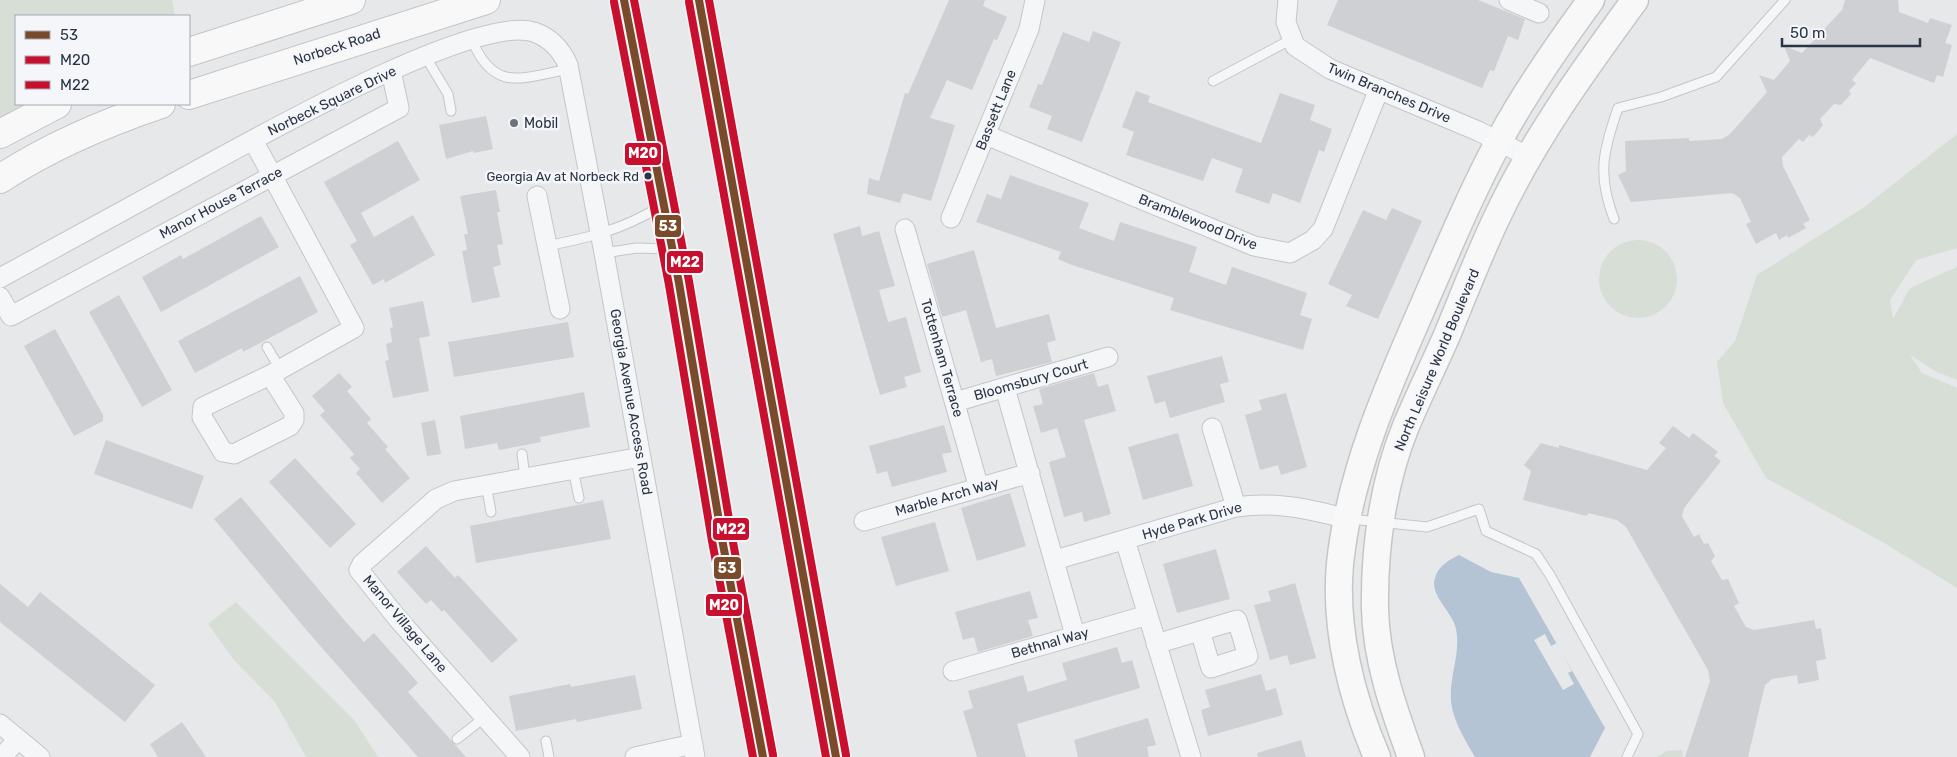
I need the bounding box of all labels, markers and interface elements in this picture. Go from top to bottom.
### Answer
legend [15,15,190,105]
scale bar [1782,15,1920,47]
text: 50 m [1790,24,1825,42]
street label: Norbeck Road [291,25,383,69]
text: 53 [60,26,78,44]
text: M20 [60,51,90,69]
street label: Twin Branches Drive [1325,59,1454,127]
street label: Norbeck Square Drive [265,62,399,140]
street label: Bassett Lane [972,67,1020,153]
text: M22 [60,76,90,94]
place label: Mobil [524,115,558,132]
marker: Mobil [508,117,520,129]
line badge: M20 [624,142,662,166]
text: M20 [628,145,658,162]
street label: Manor House Terrace [157,163,285,243]
place label: Georgia Av at Norbeck Rd [486,169,639,185]
marker: Georgia Av at Norbeck Rd [643,171,653,181]
street label: Bramblewood Drive [1136,190,1260,254]
line badge: 53 [654,214,682,238]
text: 53 [659,218,677,235]
line badge: M22 [666,250,704,274]
text: M22 [670,254,700,271]
street label: North Leisure World Boulevard [1391,266,1483,454]
street label: Tottenham Terrace [917,297,967,419]
street label: Georgia Avenue Access Road [606,308,656,496]
street label: Bloomsbury Court [972,355,1090,404]
street label: Marble Arch Way [893,474,1001,520]
street label: Hyde Park Drive [1140,499,1244,543]
line badge: M22 [712,517,750,541]
text: M22 [716,521,746,538]
line badge: 53 [713,556,742,580]
text: 53 [718,560,736,577]
street label: Manor Village Lane [359,572,451,676]
line badge: M20 [705,593,743,617]
text: M20 [709,597,739,614]
street label: Bethnal Way [1009,624,1091,662]

